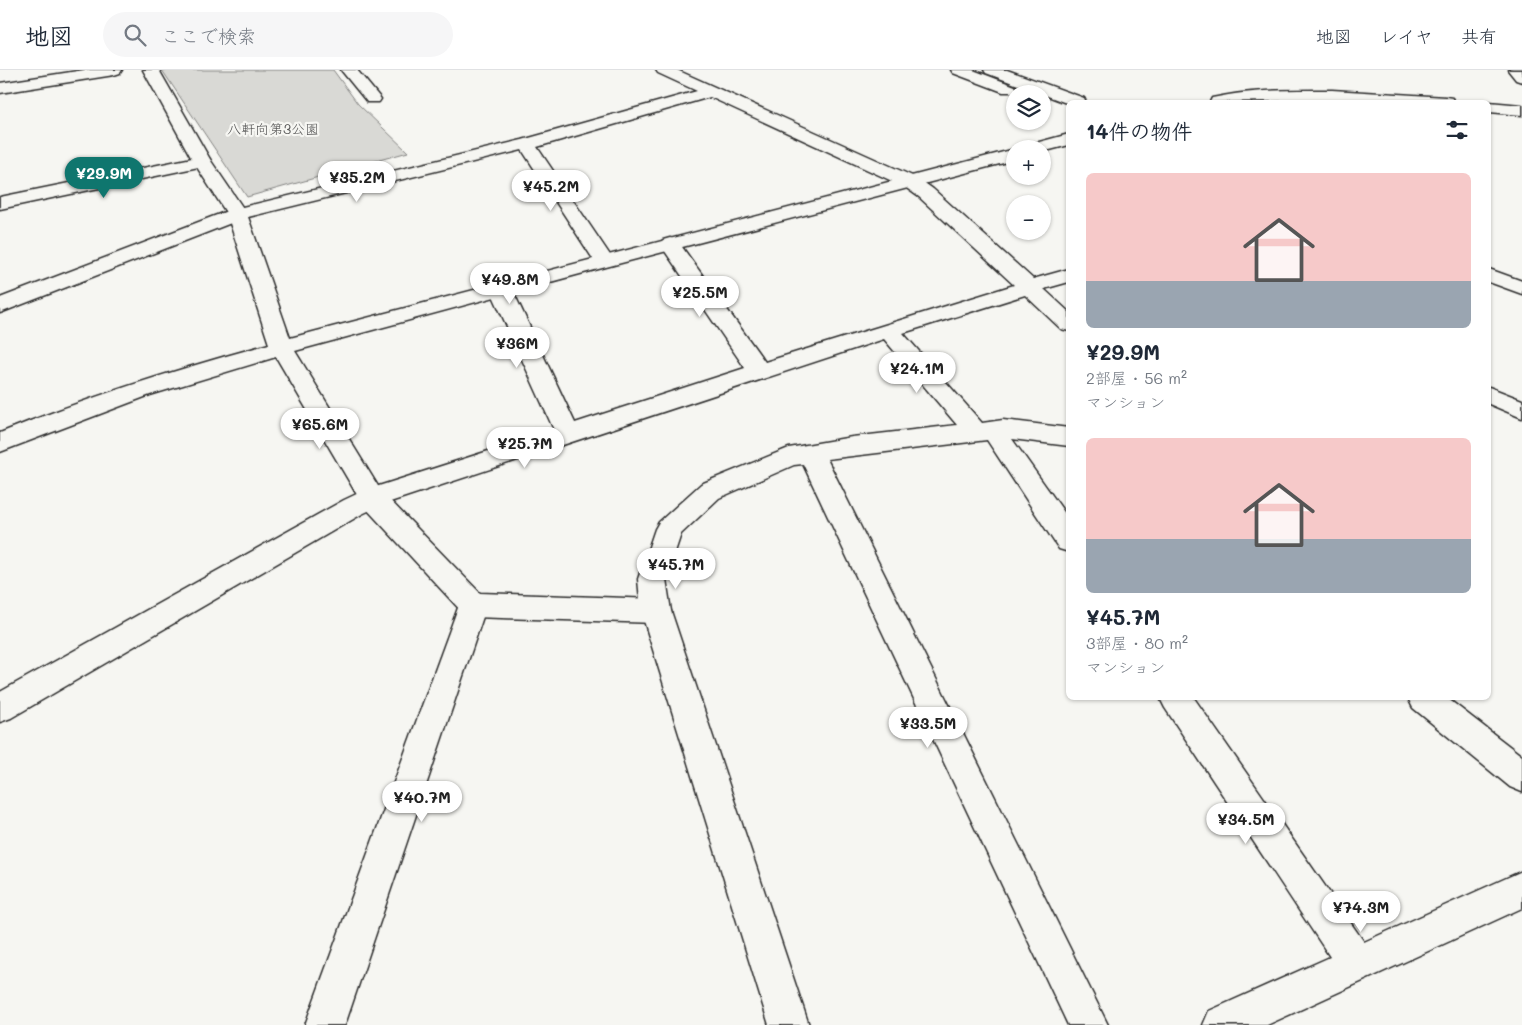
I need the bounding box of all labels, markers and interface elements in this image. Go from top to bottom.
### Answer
search box [103,12,453,57]
text: 地図 [25,20,73,51]
icon: search [121,21,149,49]
text: ここで検索 [161,23,256,48]
text: 地図 [1316,24,1352,48]
text: レイヤ [1380,24,1433,48]
text: 共有 [1461,24,1497,48]
map controls [1006,85,1051,240]
button: layers [1006,85,1051,130]
icon: filters [1443,116,1471,144]
text: 14件の物件 [1086,117,1193,144]
park label: 八軒向第3公園 [227,119,319,138]
button: + [1006,140,1051,185]
pin: ¥29.9M [63,156,145,199]
pin: ¥35.2M [316,160,398,203]
text: ¥29.9M [76,162,132,183]
text: ¥35.2M [329,166,385,187]
pin: ¥45.2M [510,170,592,212]
text: ¥45.2M [523,175,579,196]
button: − [1006,195,1051,240]
icon: home [1234,205,1324,295]
pin: ¥49.8M [469,262,551,305]
text: ¥49.8M [481,268,539,289]
pin: ¥25.5M [659,276,741,318]
text: ¥25.5M [672,281,728,302]
pin: ¥36M [487,326,547,369]
text: ¥36M [496,332,538,353]
text: ¥29.9M [1086,338,1160,365]
pin: ¥24.1M [876,352,958,394]
text: ¥24.1M [890,357,944,378]
text: 2部屋 · 56 m² [1086,367,1187,388]
text: マンション [1086,391,1165,412]
pin: ¥65.6M [279,408,361,450]
text: ¥65.6M [291,413,349,434]
pin: ¥25.7M [484,426,566,469]
text: ¥25.7M [497,432,553,453]
icon: home [1234,470,1324,560]
pin: ¥45.7M [635,548,717,590]
text: ¥45.7M [648,553,704,574]
text: ¥45.7M [1086,603,1161,630]
text: 3部屋 · 80 m² [1086,632,1188,653]
text: マンション [1086,656,1165,677]
pin: ¥33.5M [887,706,969,749]
text: ¥33.5M [900,712,956,733]
pin: ¥40.7M [381,780,463,823]
text: ¥40.7M [393,786,451,807]
pin: ¥34.5M [1205,802,1287,845]
text: ¥34.5M [1217,808,1275,829]
pin: ¥74.3M [1320,890,1402,933]
text: ¥74.3M [1332,896,1390,917]

